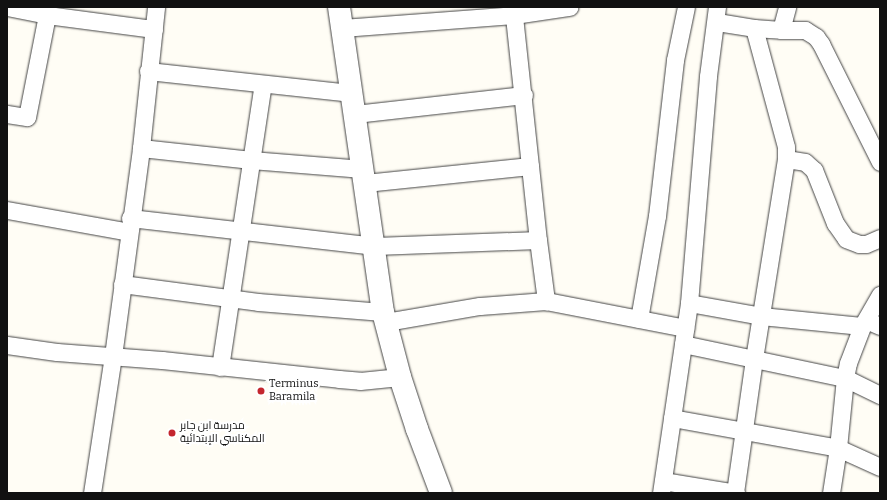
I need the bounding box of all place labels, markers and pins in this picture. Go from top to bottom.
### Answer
place label: Terminus Baramila [269,378,318,404]
marker: Terminus Baramila [256,386,266,396]
place label: مدرسة ابن جابر المكناسي الإبتدائية [180,420,265,446]
marker: مدرسة ابن جابر المكناسي الإبتدائية [167,428,177,438]

